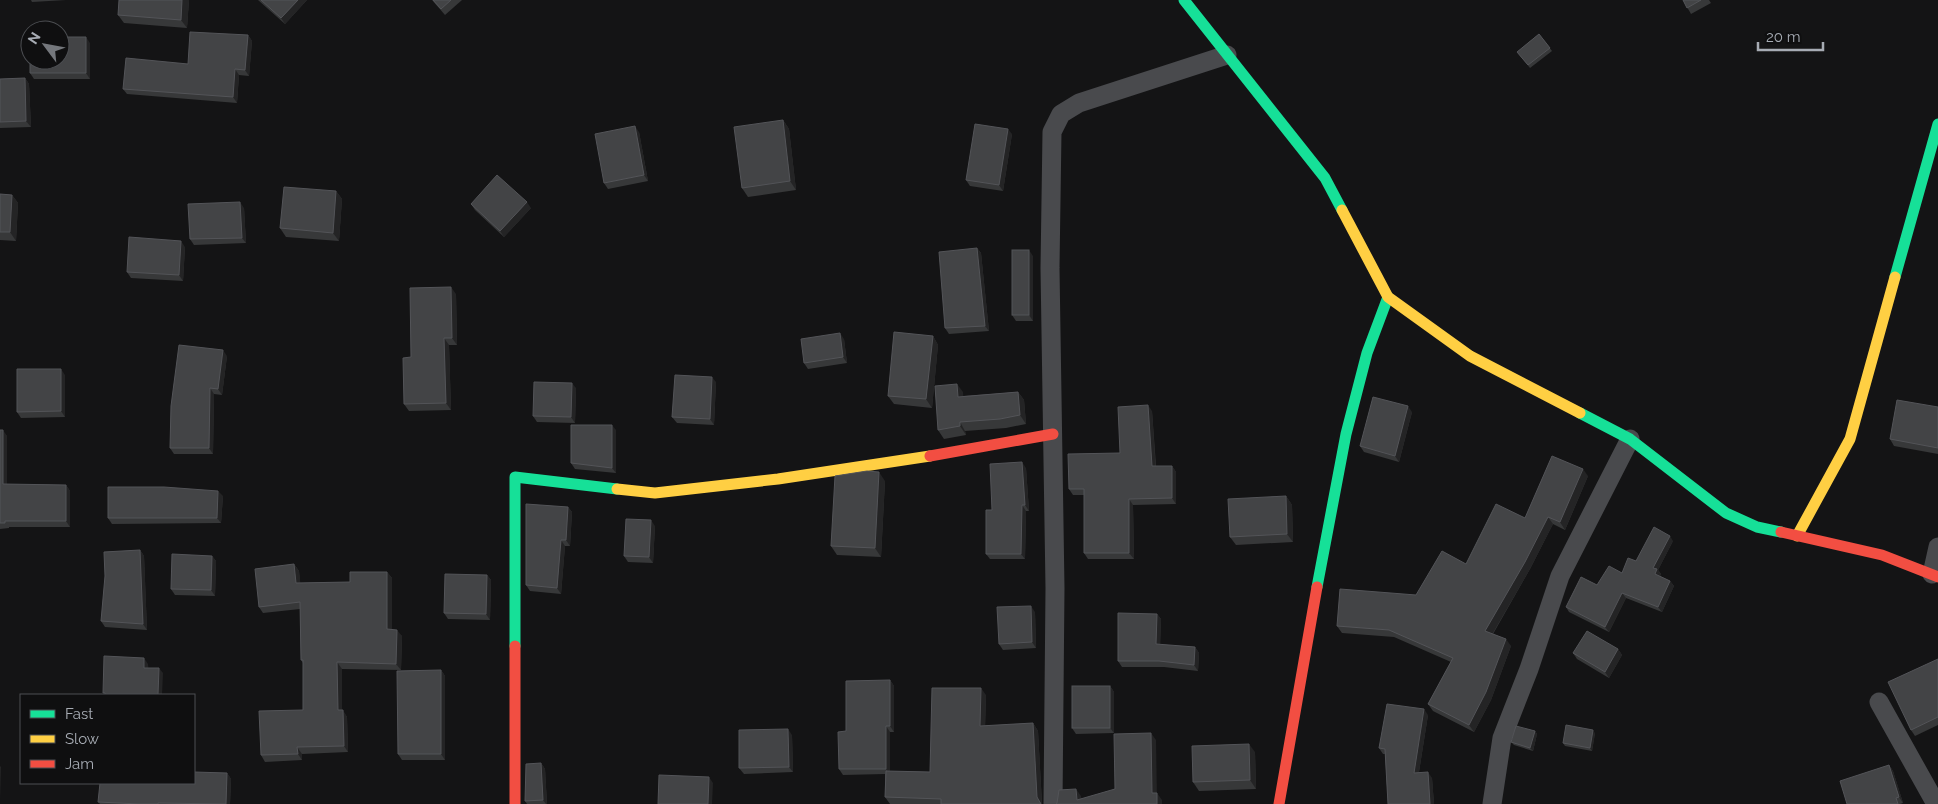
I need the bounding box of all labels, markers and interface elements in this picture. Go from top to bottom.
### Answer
north arrow [20,20,70,70]
scale bar [1758,20,1823,52]
text: 20 m [1766,28,1801,46]
text: N [24,29,44,47]
legend [20,694,195,784]
text: Fast [65,705,93,723]
text: Slow [65,730,99,748]
text: Jam [65,755,94,773]

